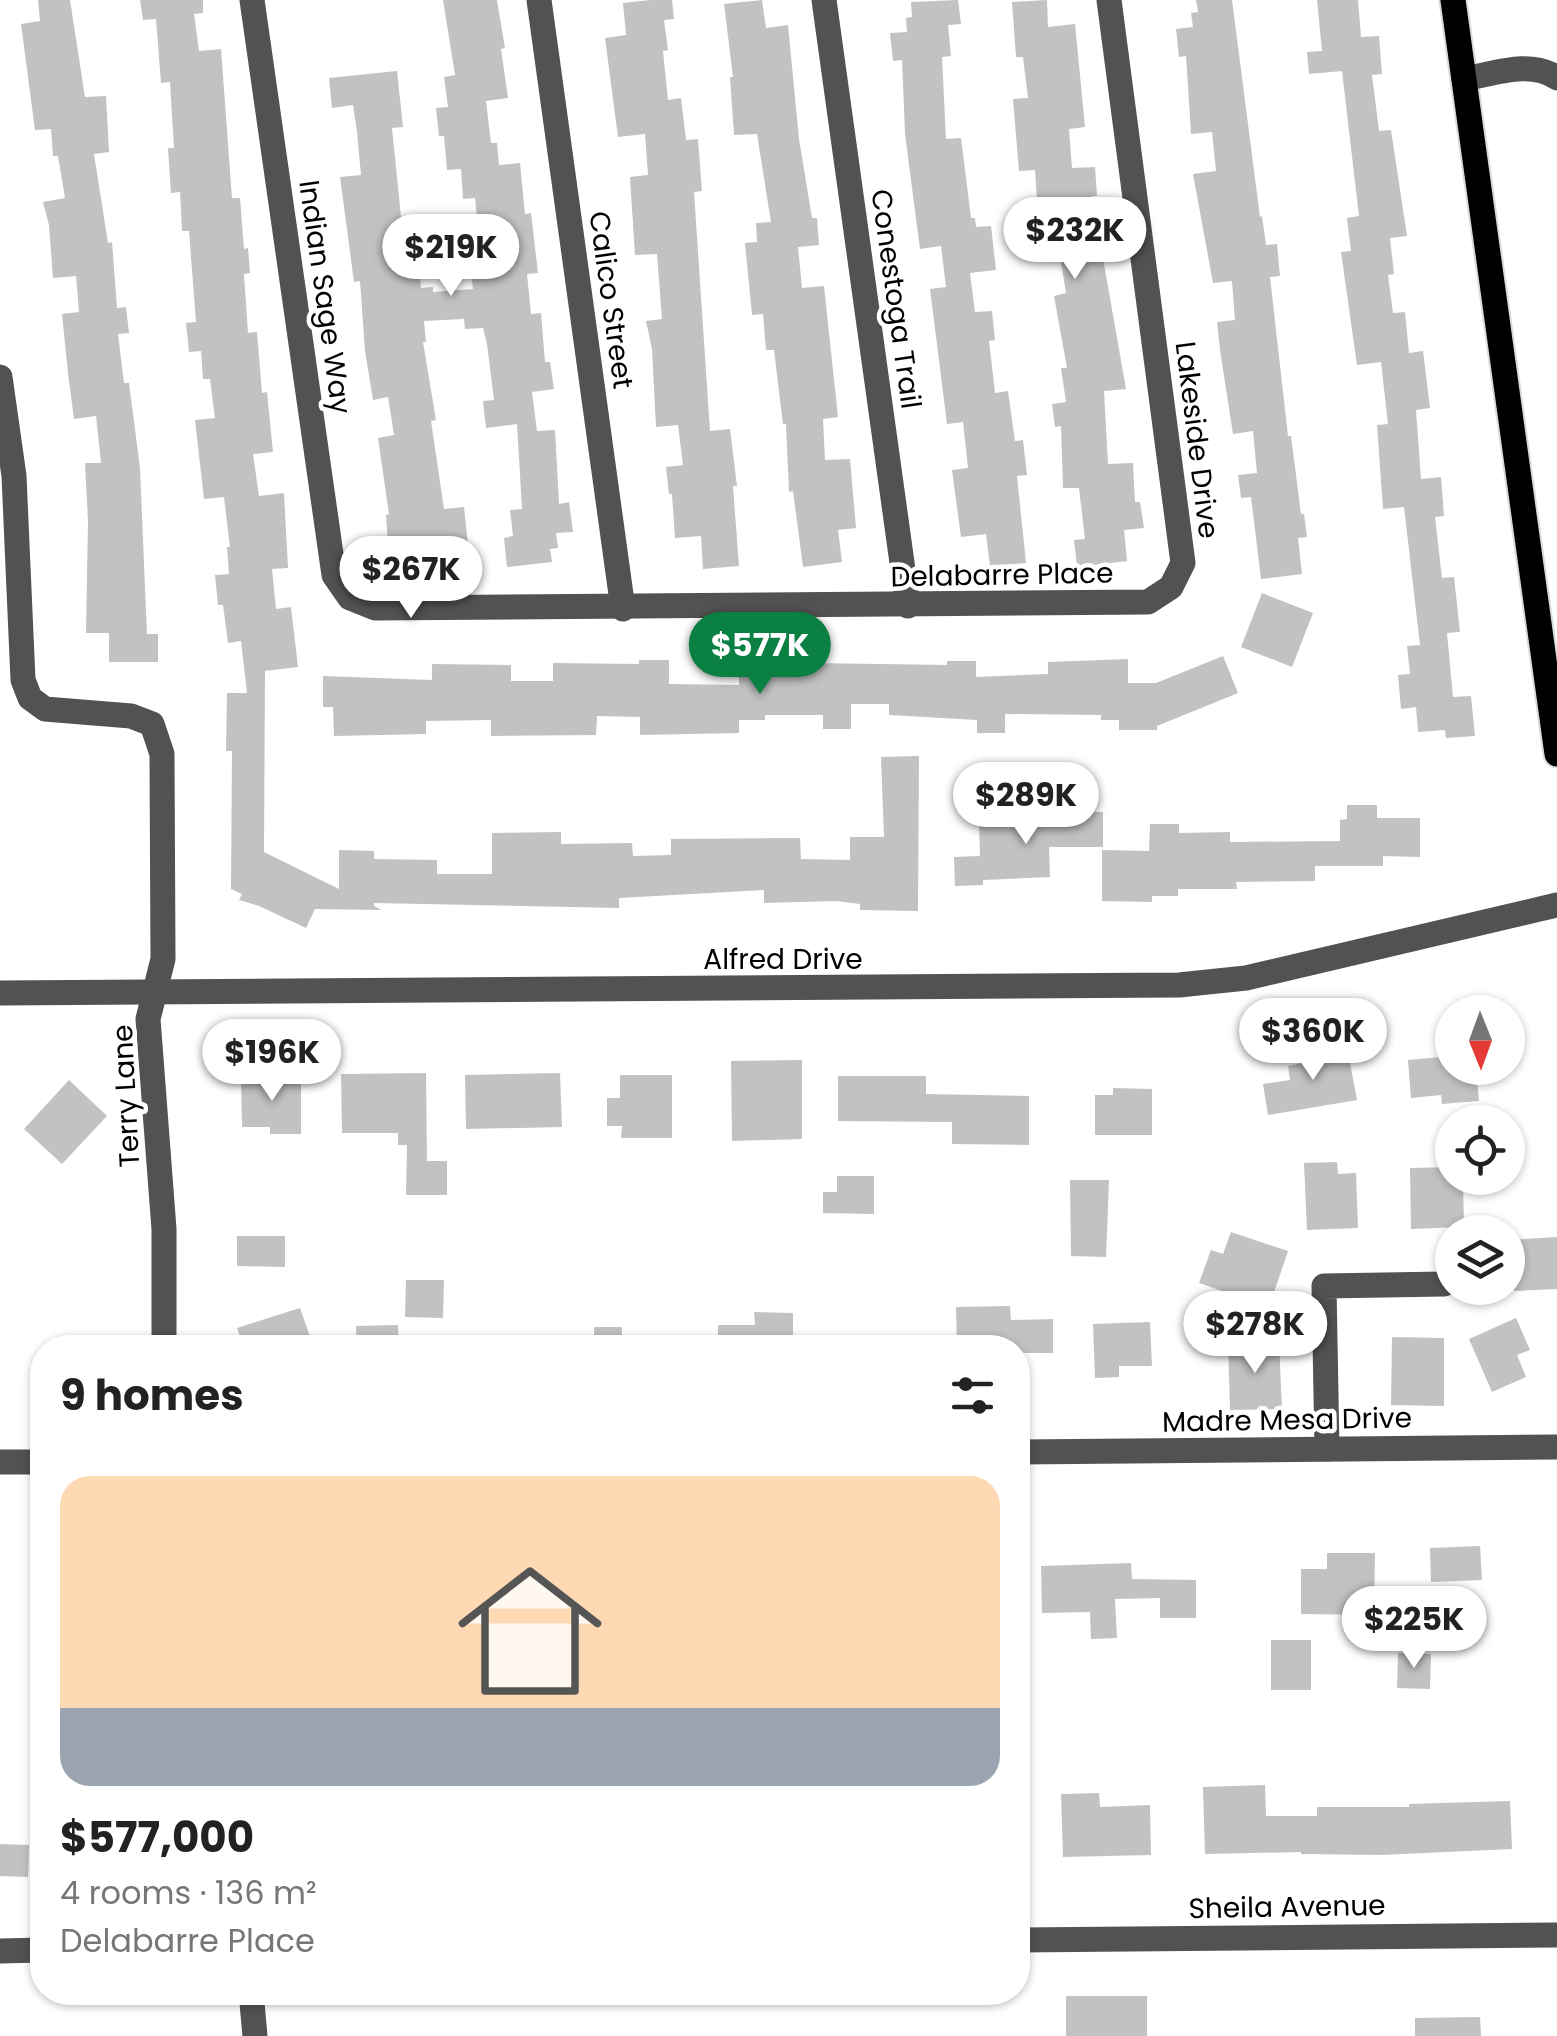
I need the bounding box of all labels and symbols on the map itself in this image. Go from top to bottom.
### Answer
street label: Indian Sage Way [289,177,361,417]
street label: Conestoga Trail [861,187,931,411]
pin: $232K [1005,197,1145,282]
street label: Calico Street [579,209,643,391]
pin: $219K [381,214,521,299]
street label: Lakeside Drive [1166,339,1228,541]
pin: $267K [341,536,481,621]
street label: Delabarre Place [890,554,1114,596]
pin: $577K [690,612,830,697]
pin: $289K [956,762,1096,847]
street label: Alfred Drive [703,940,863,979]
north arrow [1435,995,1525,1085]
pin: $360K [1243,998,1383,1083]
pin: $196K [202,1019,342,1104]
street label: Terry Lane [103,1024,149,1168]
pin: $278K [1185,1291,1325,1376]
street label: Madre Mesa Drive [1162,1398,1412,1442]
pin: $225K [1344,1586,1484,1671]
street label: Sheila Avenue [1188,1886,1386,1928]

